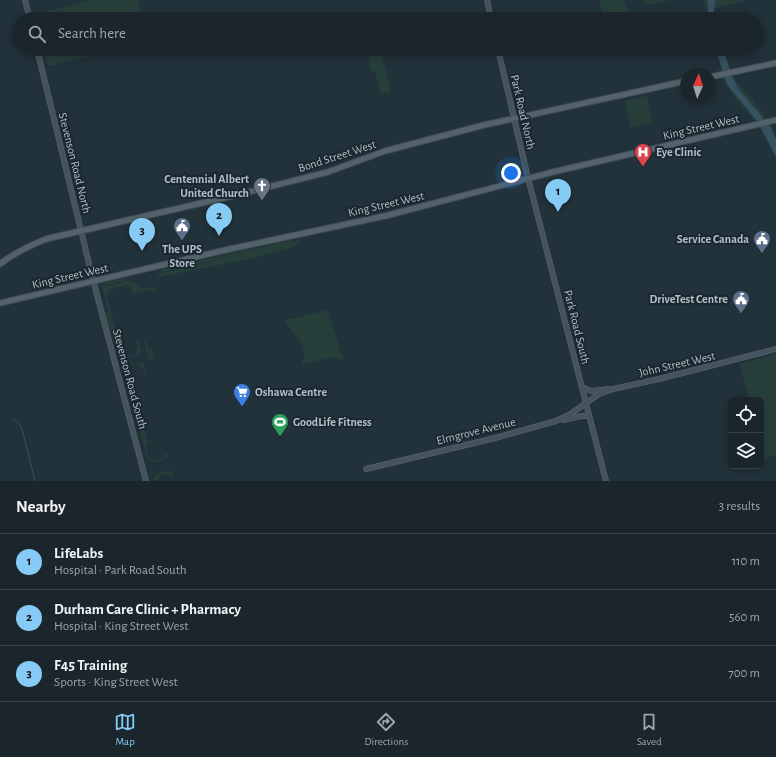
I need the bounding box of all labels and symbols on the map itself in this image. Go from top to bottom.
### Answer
north arrow [680,68,716,104]
street label: Park Road North [509,74,537,150]
street label: Stevenson Road North [57,111,93,215]
street label: King Street West [662,112,740,142]
street label: Bond Street West [297,138,377,174]
hospital icon: Eye Clinic [633,142,653,167]
place label: Eye Clinic [656,146,702,159]
your location [501,163,521,183]
place label: Centennial Albert United Church [164,173,249,199]
church icon: Centennial Albert United Church [252,176,272,201]
pin: 1 [545,179,571,212]
street label: King Street West [347,189,425,219]
pin: 2 [206,203,232,236]
public building icon: The UPS Store [172,216,192,241]
pin: 3 [129,218,155,251]
public building icon: Service Canada [752,229,772,254]
place label: Service Canada [677,233,749,245]
place label: The UPS Store [162,243,202,269]
street label: King Street West [31,261,109,291]
street label: Park Road South [562,289,592,365]
public building icon: DriveTest Centre [731,289,751,314]
place label: DriveTest Centre [649,293,728,305]
street label: Stevenson Road South [111,328,149,430]
street label: John Street West [638,349,716,379]
supermarket icon: Oshawa Centre [232,382,252,407]
place label: Oshawa Centre [255,386,327,398]
sports icon: GoodLife Fitness [270,412,290,437]
street label: Elmgrove Avenue [435,415,517,447]
place label: GoodLife Fitness [293,416,372,428]

